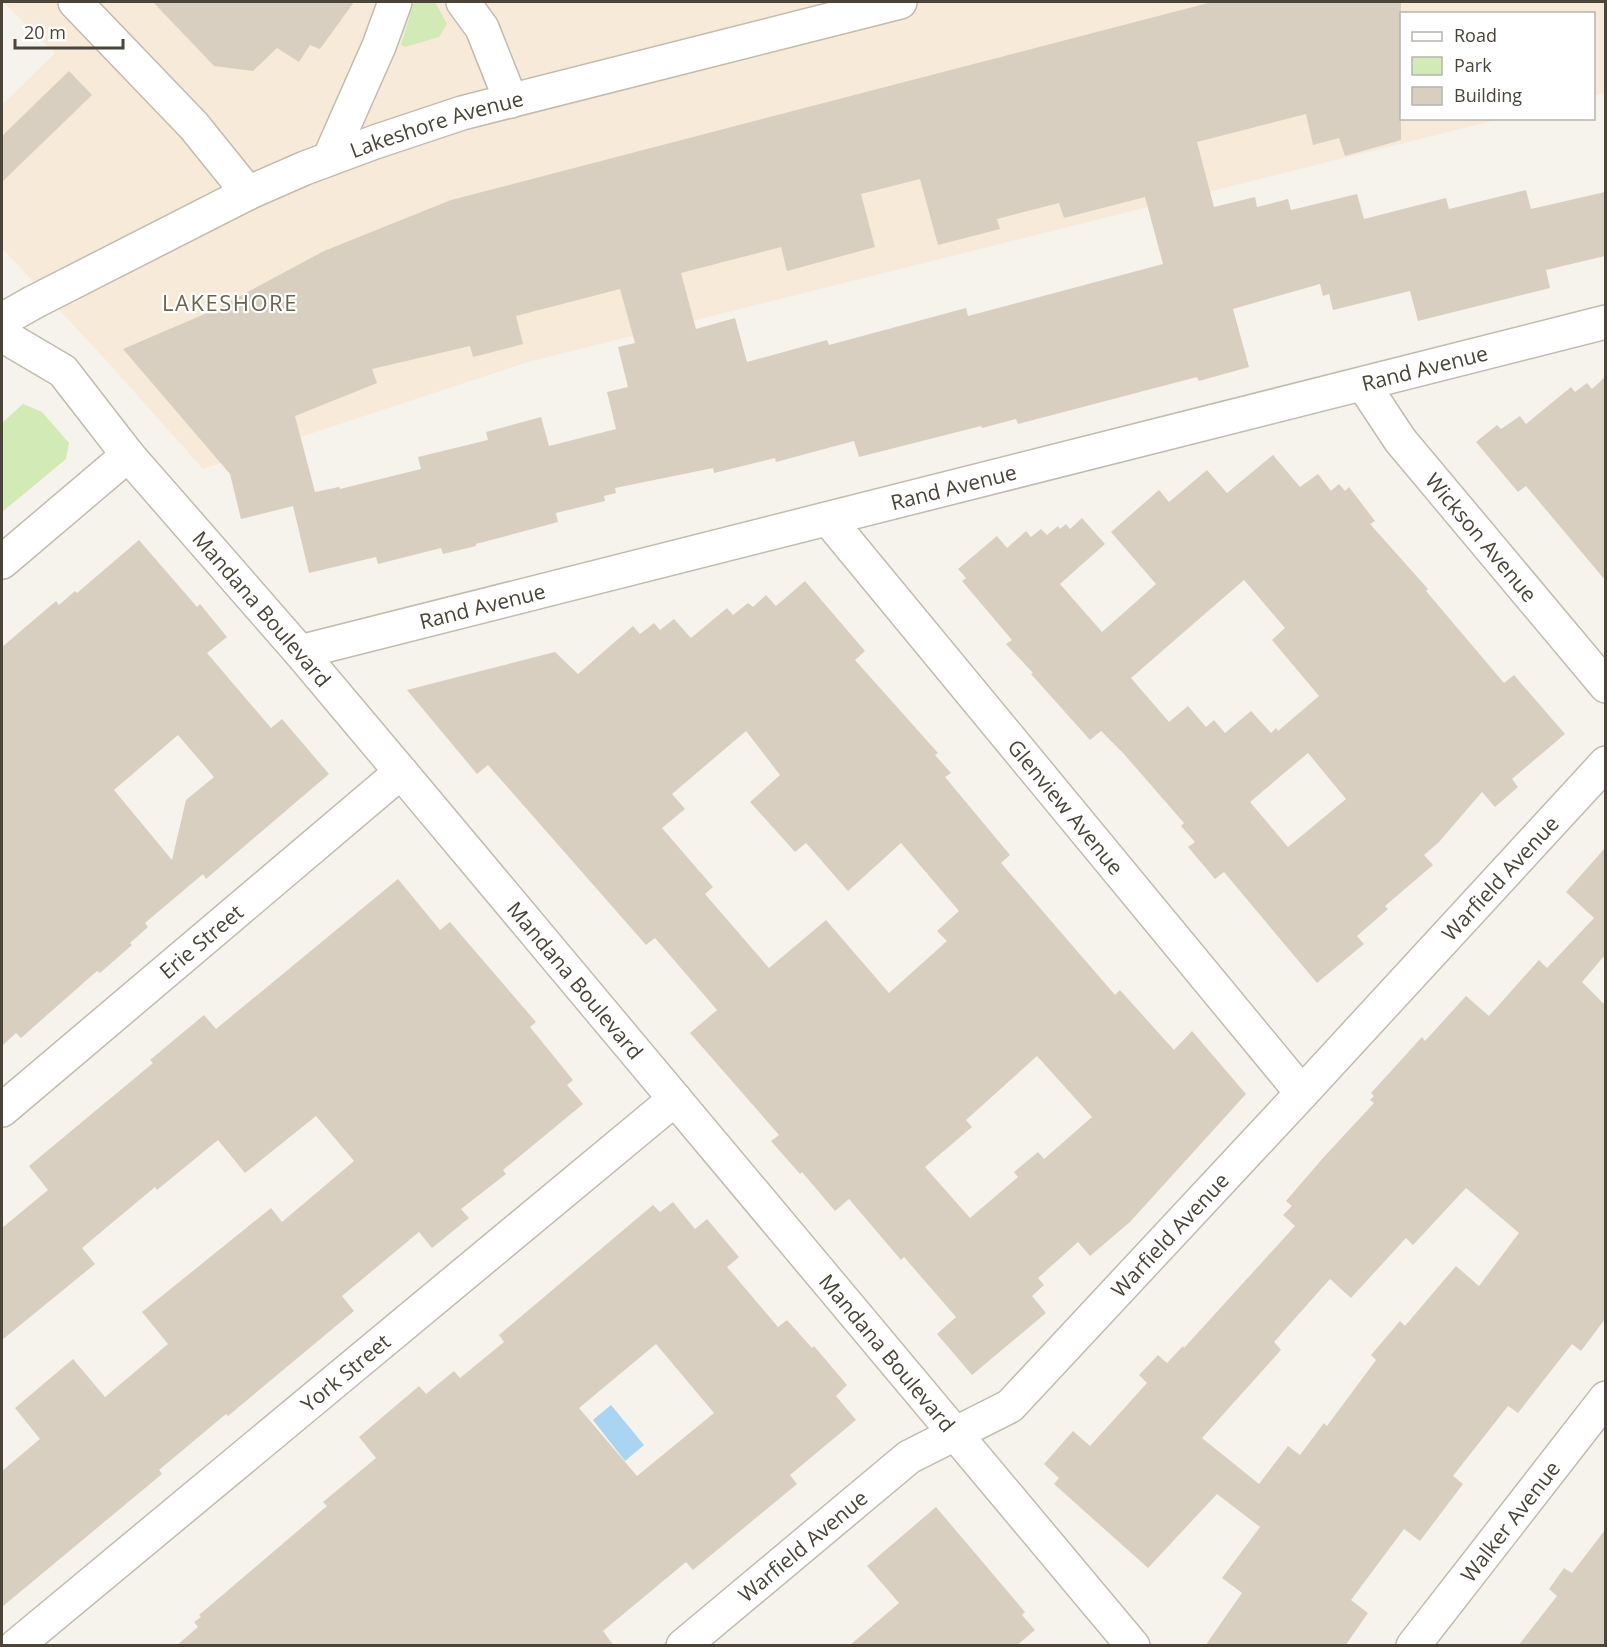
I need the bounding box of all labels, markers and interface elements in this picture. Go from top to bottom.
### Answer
scale bar [15,12,123,50]
legend [1400,12,1595,120]
text: 20 m [24,20,66,44]
text: Road [1454,23,1497,47]
text: Park [1454,53,1492,77]
text: Building [1454,83,1522,107]
street label: Lakeshore Avenue [346,84,526,164]
district label: LAKESHORE [162,287,298,317]
street label: Rand Avenue [1359,338,1491,397]
street label: Rand Avenue [887,458,1019,516]
street label: Wickson Avenue [1419,467,1544,608]
street label: Mandana Boulevard [187,525,337,693]
street label: Rand Avenue [416,577,548,635]
street label: Glenview Avenue [1002,733,1130,880]
street label: Warfield Avenue [1435,810,1565,947]
street label: Mandana Boulevard [501,895,650,1065]
street label: Erie Street [153,898,249,985]
street label: Warfield Avenue [1105,1166,1235,1303]
street label: Mandana Boulevard [813,1268,962,1438]
street label: York Street [295,1327,396,1418]
street label: Walker Avenue [1454,1455,1566,1588]
street label: Warfield Avenue [732,1484,873,1608]

